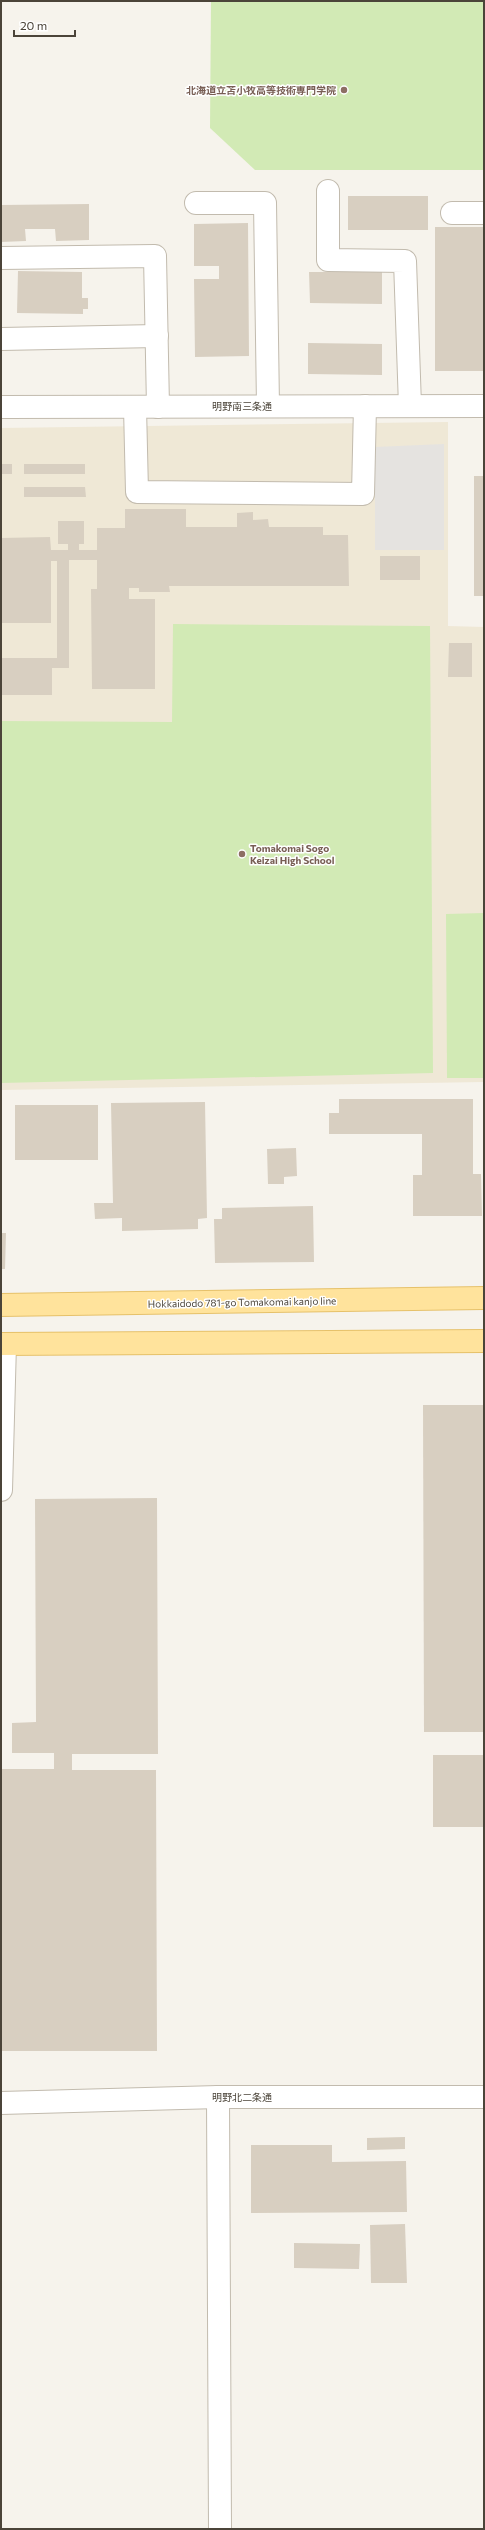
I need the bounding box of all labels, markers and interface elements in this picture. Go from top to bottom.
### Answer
scale bar [14,12,75,38]
text: 20 m [20,18,47,32]
place label: 北海道立苫小牧高等技術専門学院 [186,84,336,96]
marker: 北海道立苫小牧高等技術専門学院 [339,85,349,95]
street label: 明野南三条通 [212,400,272,412]
place label: Tomakomai Sogo Keizai High School [250,842,335,866]
marker: Tomakomai Sogo Keizai High School [237,849,247,859]
street label: Hokkaidodo 781-go Tomakomai kanjo line [148,1294,336,1310]
street label: 明野北二条通 [212,2091,272,2103]

